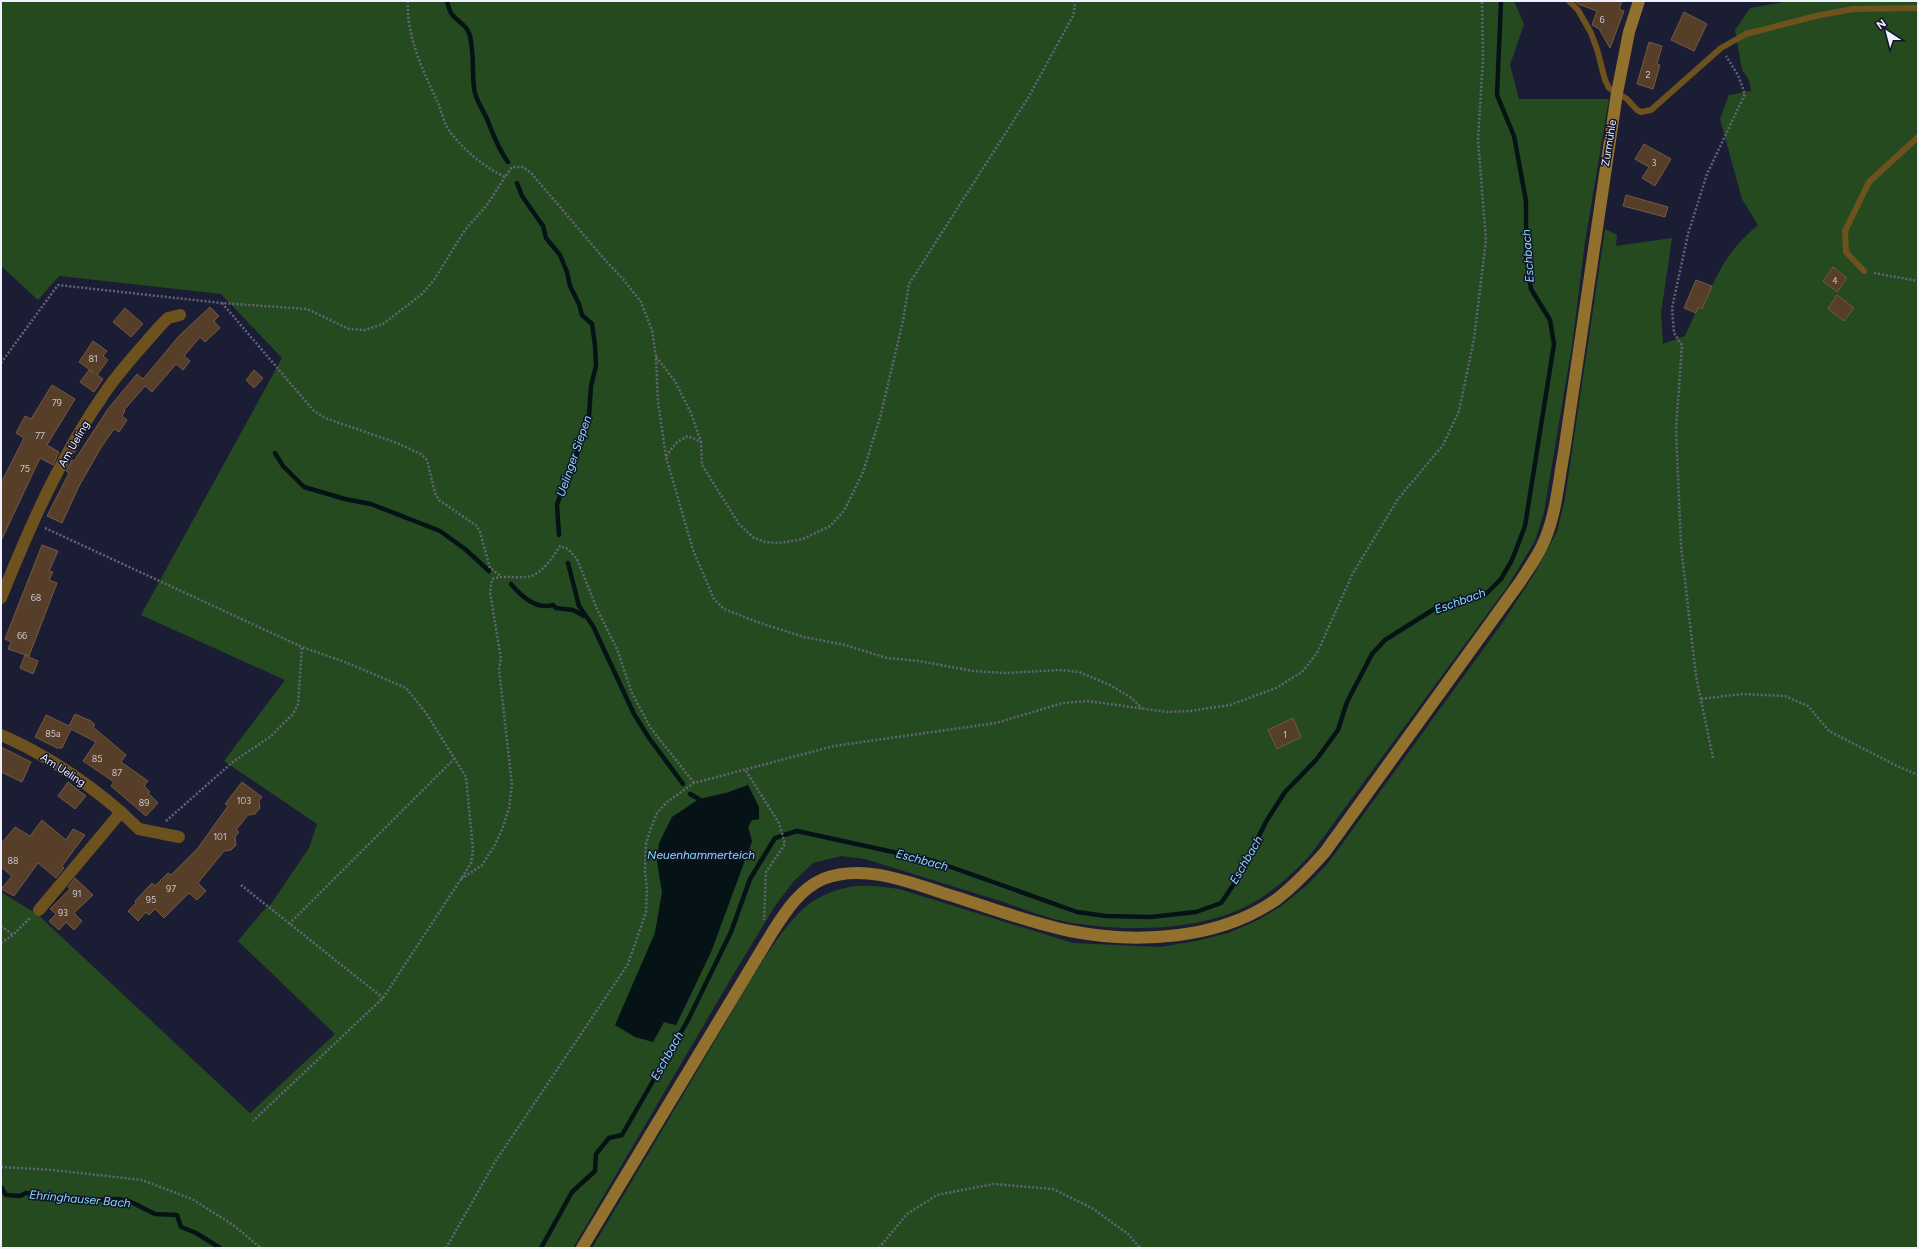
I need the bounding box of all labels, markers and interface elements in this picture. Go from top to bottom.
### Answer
north arrow [1867,12,1907,52]
house number: 6 [1599,14,1605,25]
text: N [1874,17,1889,32]
house number: 2 [1645,69,1651,80]
street label: Zurmühle [1599,119,1619,167]
house number: 3 [1652,157,1657,168]
water label: Eschbach [1519,229,1537,283]
house number: 4 [1832,275,1838,286]
house number: 81 [88,353,98,364]
house number: 79 [52,397,62,408]
water label: Uelinger Siepen [554,413,595,498]
street label: Am Ueling [56,419,92,469]
house number: 77 [35,430,45,441]
house number: 75 [20,463,30,474]
water label: Eschbach [1433,585,1488,617]
house number: 68 [31,592,42,603]
house number: 66 [17,630,27,641]
house number: 85a [45,728,61,739]
house number: 1 [1283,729,1287,740]
street label: Am Ueling [38,751,88,789]
house number: 85 [92,753,102,764]
house number: 87 [112,767,122,778]
house number: 103 [237,795,251,806]
house number: 89 [139,797,149,808]
house number: 101 [213,831,227,842]
water label: Eschbach [1227,833,1266,887]
water label: Eschbach [894,846,950,874]
water label: Neuenhammerteich [647,848,755,862]
house number: 88 [7,855,19,866]
house number: 97 [166,883,176,894]
house number: 91 [73,888,81,899]
house number: 95 [146,894,156,905]
house number: 93 [58,907,68,918]
water label: Eschbach [648,1029,686,1083]
water label: Ehringhauser Bach [29,1188,132,1210]

